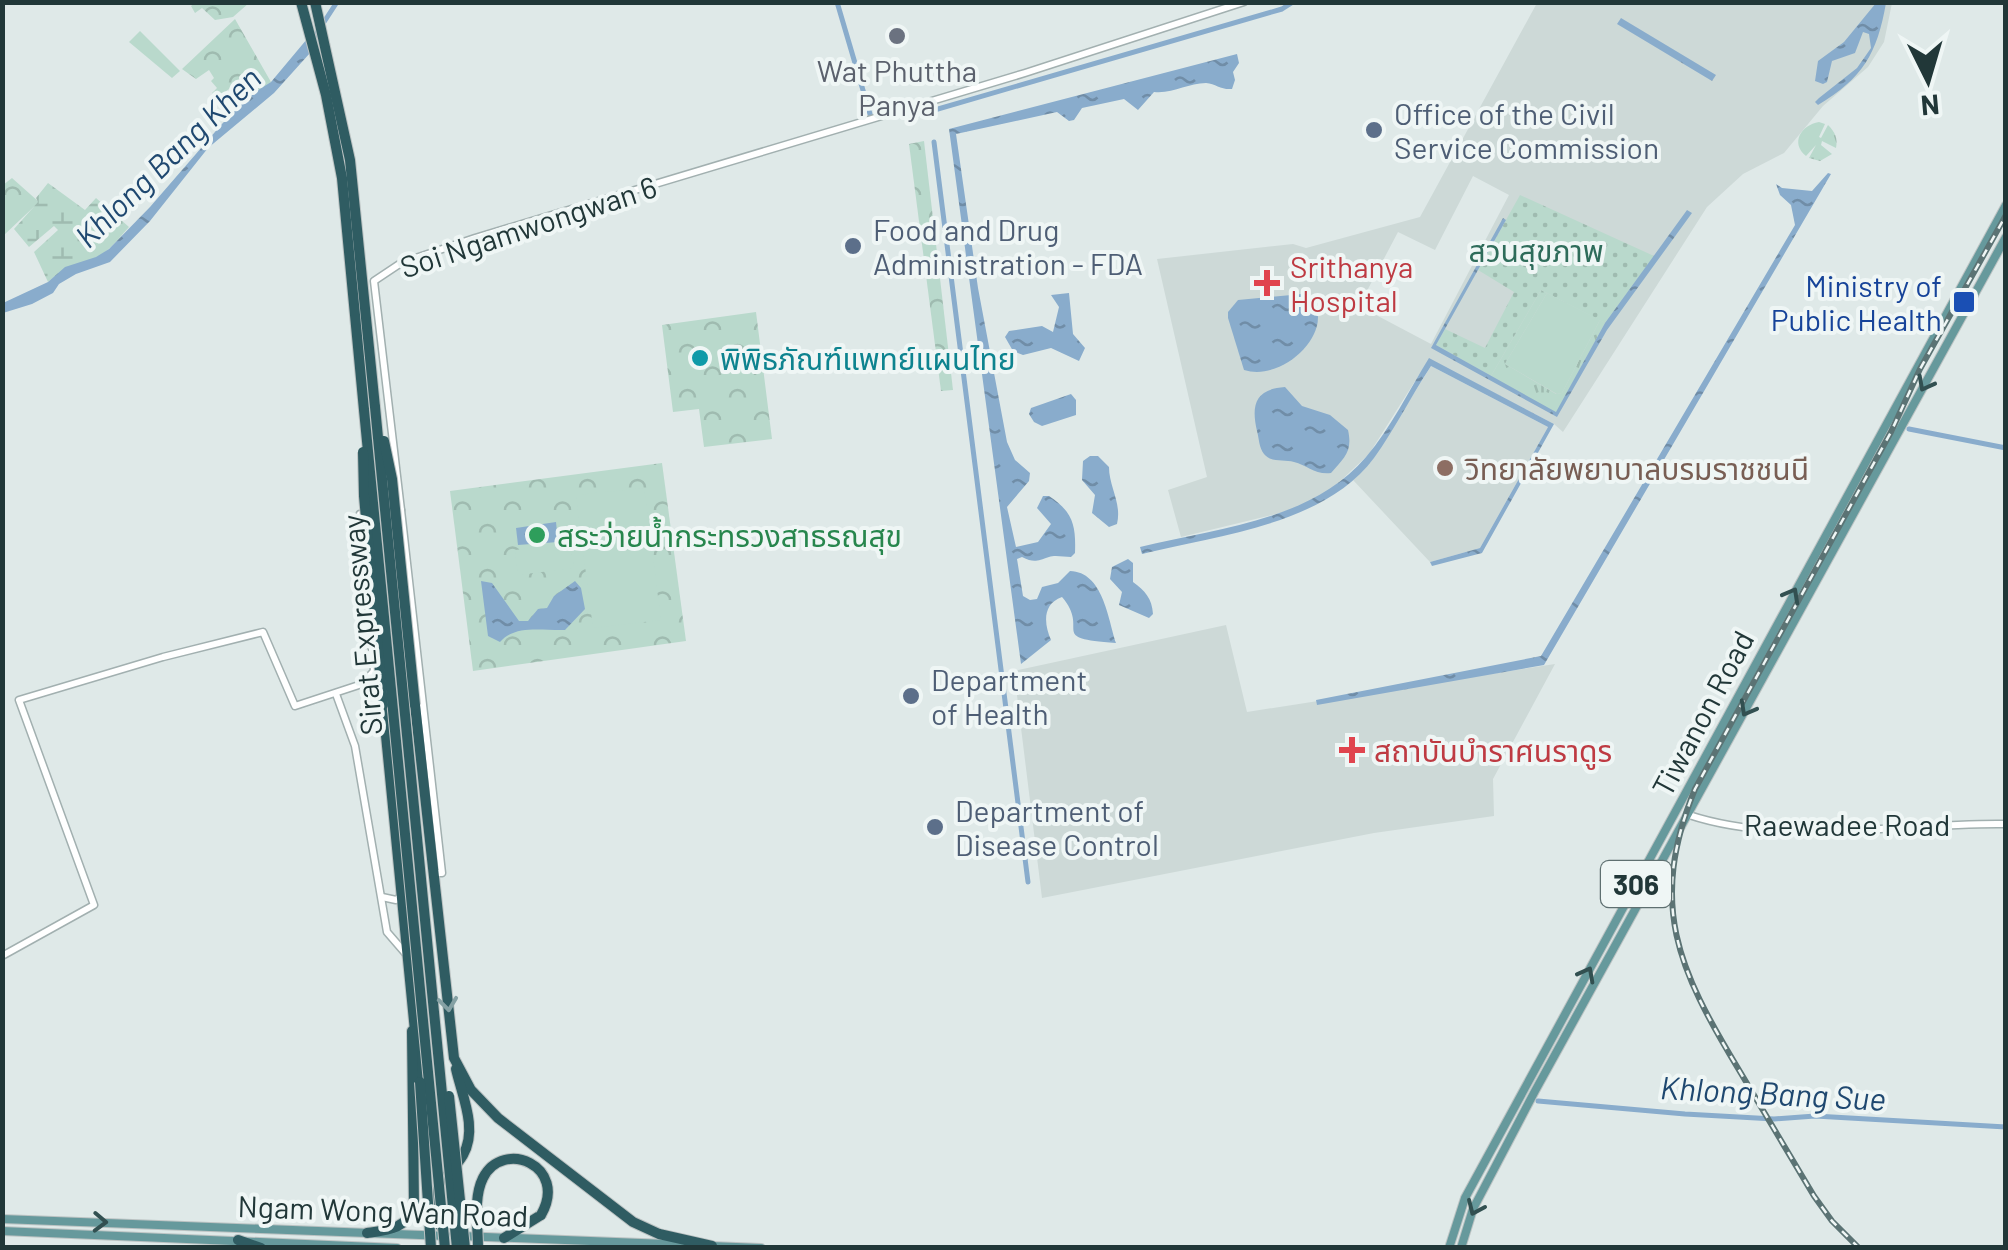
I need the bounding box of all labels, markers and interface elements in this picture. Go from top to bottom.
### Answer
marker: Wat Phuttha Panya [886,25,908,47]
north arrow [1878,30,1978,130]
place label: Wat Phuttha Panya [817,52,977,122]
water label: Khlong Bang Khen [66,58,268,254]
text: N [1920,88,1941,124]
place label: Office of the Civil Service Commission [1394,95,1659,165]
marker: Office of the Civil Service Commission [1363,119,1385,141]
street label: Soi Ngamwongwan 6 [395,168,661,284]
place label: Food and Drug Administration - FDA [873,211,1143,281]
park label: สวนสุขภาพ [1469,232,1604,270]
marker: Food and Drug Administration - FDA [842,235,864,257]
place label: Srithanya Hospital [1290,248,1413,318]
place label: Ministry of Public Health [1771,267,1942,337]
marker: Srithanya Hospital [1254,270,1280,296]
marker: Ministry of Public Health [1951,289,1977,315]
place label: พิพิธภัณฑ์แพทย์แผนไทย [720,340,1016,376]
marker: พิพิธภัณฑ์แพทย์แผนไทย [689,347,711,369]
one-way arrow [1918,374,1938,392]
place label: วิทยาลัยพยาบาลบรมราชชนนี [1464,450,1809,486]
marker: วิทยาลัยพยาบาลบรมราชชนนี [1434,457,1456,479]
street label: Sirat Expressway [333,513,389,737]
place label: สระว่ายน้ำกระทรวงสาธรณสุข [557,516,902,555]
marker: สระว่ายน้ำกระทรวงสาธรณสุข [526,524,548,546]
one-way arrow [1779,588,1799,606]
street label: Tiwanon Road [1643,624,1761,802]
place label: Department of Health [931,661,1087,731]
marker: Department of Health [900,685,922,707]
one-way arrow [1740,698,1760,716]
place label: สถาบันบำราศนราดูร [1374,732,1612,770]
marker: สถาบันบำราศนราดูร [1339,737,1365,763]
place label: Department of Disease Control [955,792,1159,862]
street label: Raewadee Road [1744,806,1950,842]
marker: Department of Disease Control [924,816,946,838]
road number: 306 [1601,861,1671,907]
one-way arrow [1575,966,1594,984]
one-way arrow [436,996,457,1013]
water label: Khlong Bang Sue [1659,1067,1887,1117]
street label: Ngam Wong Wan Road [237,1187,529,1233]
one-way arrow [1467,1198,1487,1216]
one-way arrow [92,1212,108,1233]

